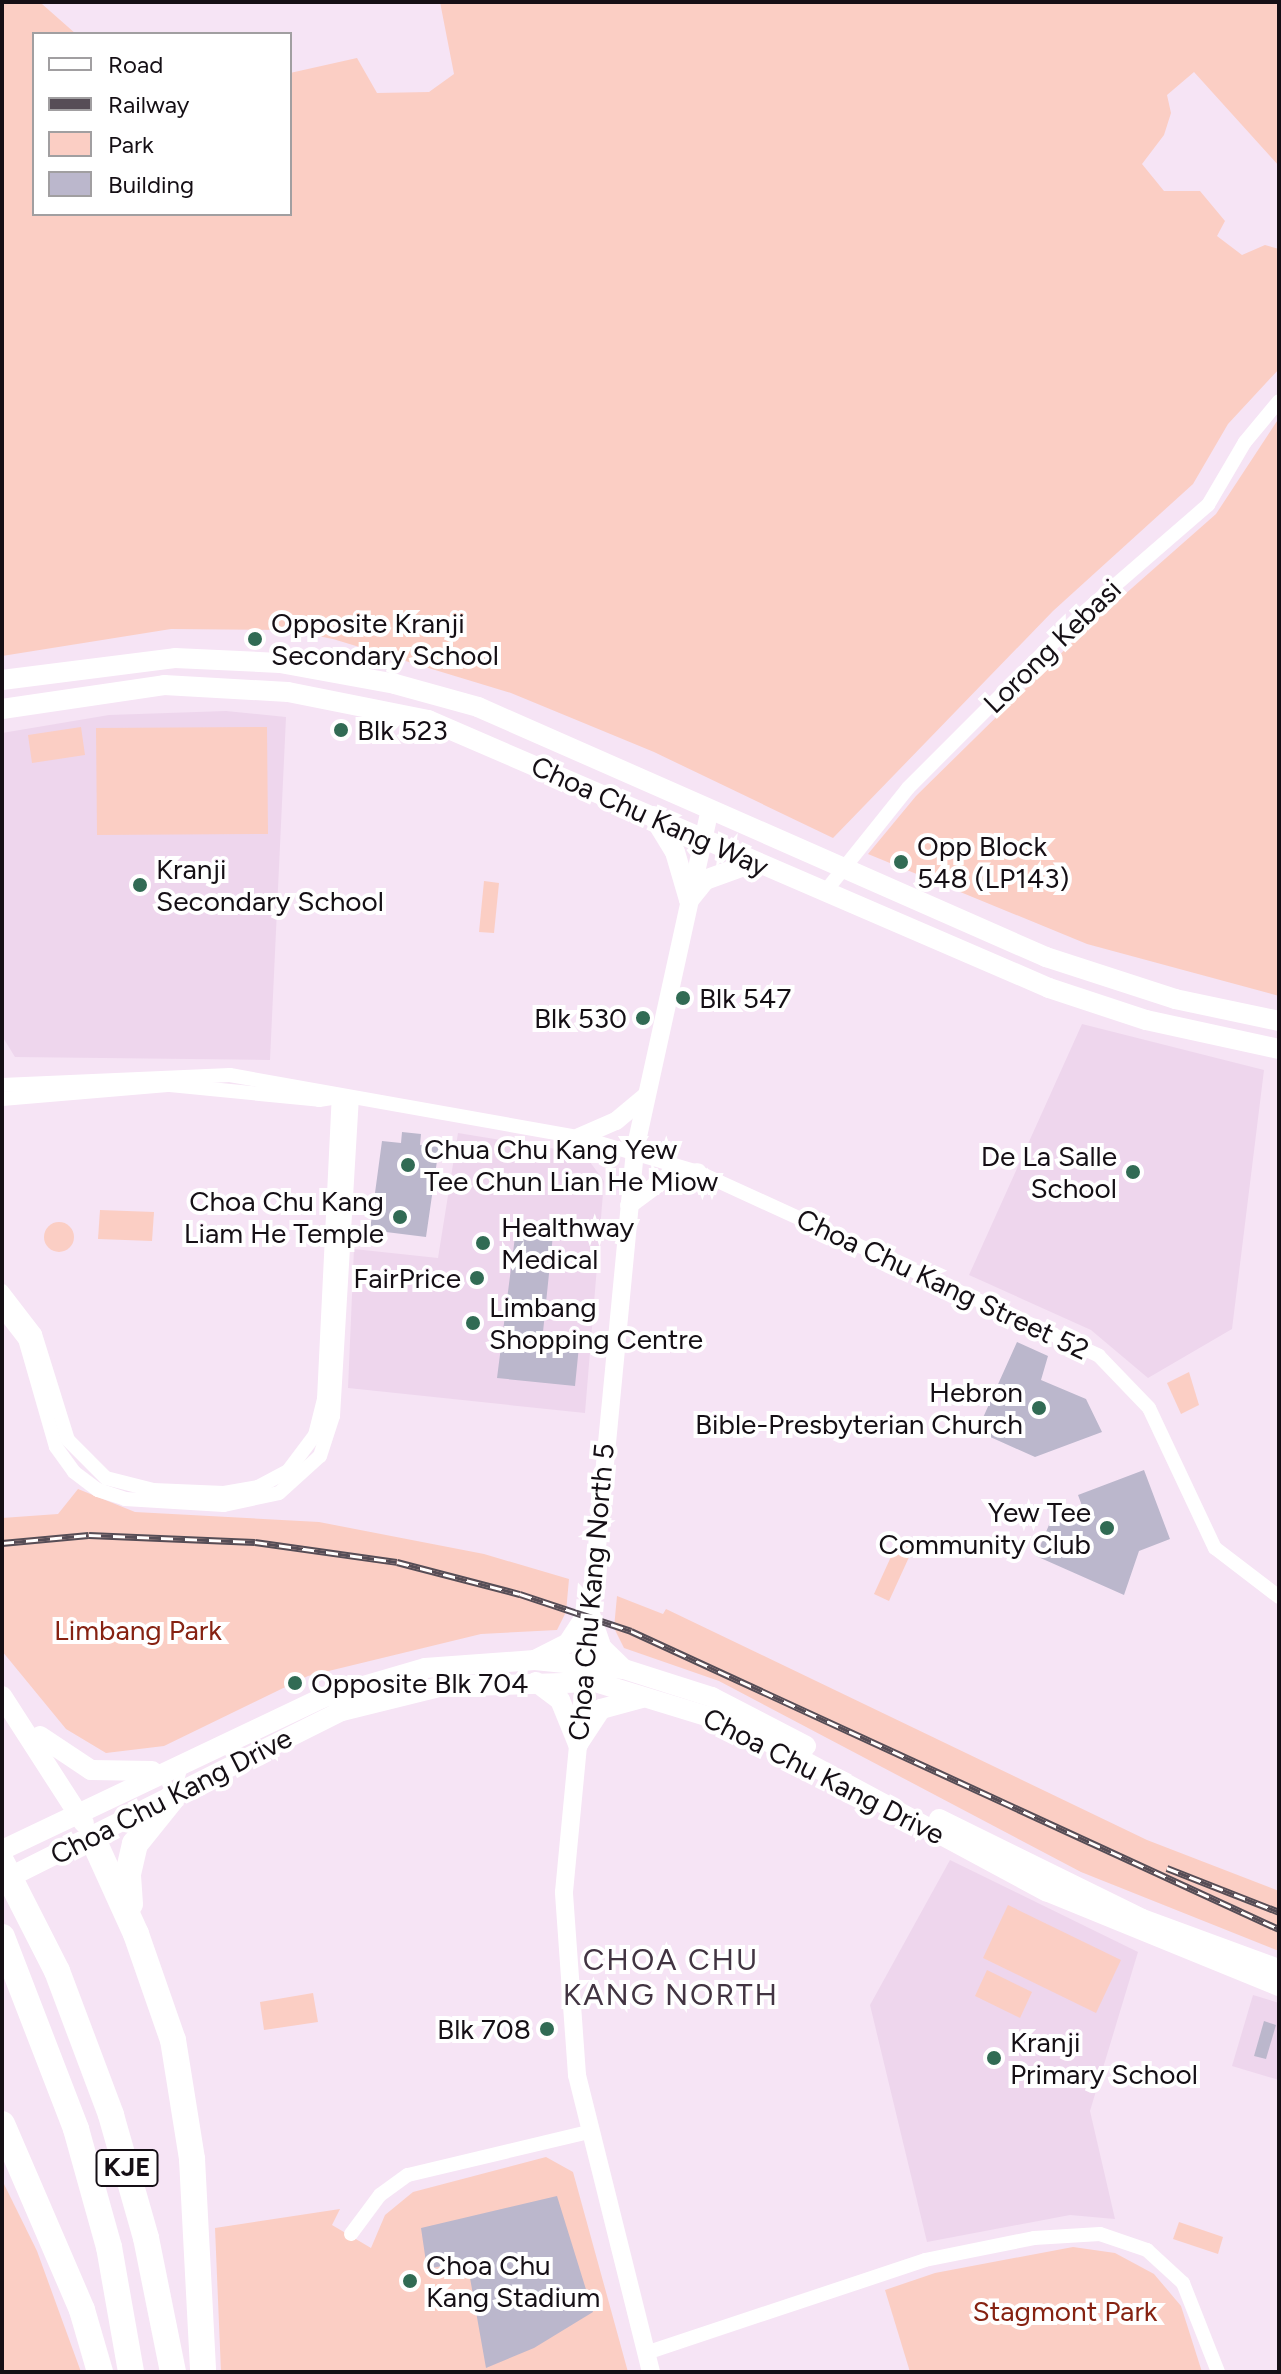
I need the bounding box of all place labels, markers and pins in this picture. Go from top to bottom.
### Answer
place label: Opposite Kranji Secondary School [271,606,499,672]
marker: Opposite Kranji Secondary School [246,630,264,648]
place label: Blk 523 [357,713,448,747]
marker: Blk 523 [332,721,350,739]
place label: Opp Block 548 (LP143) [917,829,1069,895]
place label: Kranji Secondary School [156,852,384,918]
marker: Opp Block 548 (LP143) [892,853,910,871]
marker: Kranji Secondary School [131,876,149,894]
place label: Blk 547 [699,981,791,1015]
marker: Blk 547 [674,989,692,1007]
place label: Blk 530 [534,1001,627,1035]
marker: Blk 530 [634,1009,652,1027]
place label: Chua Chu Kang Yew Tee Chun Lian He Miow [424,1132,718,1198]
place label: De La Salle School [981,1139,1117,1205]
marker: Chua Chu Kang Yew Tee Chun Lian He Miow [399,1156,417,1174]
marker: De La Salle School [1124,1163,1142,1181]
place label: Choa Chu Kang Liam He Temple [184,1184,384,1250]
marker: Choa Chu Kang Liam He Temple [391,1208,409,1226]
place label: Healthway Medical [501,1210,634,1276]
marker: Healthway Medical [472,1232,494,1254]
place label: FairPrice [353,1261,461,1295]
marker: FairPrice [468,1269,486,1287]
place label: Limbang Shopping Centre [489,1290,703,1356]
marker: Limbang Shopping Centre [464,1314,482,1332]
place label: Hebron Bible-Presbyterian Church [695,1375,1023,1441]
marker: Hebron Bible-Presbyterian Church [1030,1399,1048,1417]
place label: Yew Tee Community Club [879,1495,1091,1561]
marker: Yew Tee Community Club [1098,1519,1116,1537]
place label: Opposite Blk 704 [311,1666,528,1700]
marker: Opposite Blk 704 [286,1674,304,1692]
place label: Blk 708 [437,2012,531,2046]
marker: Blk 708 [538,2020,556,2038]
place label: Kranji Primary School [1010,2025,1198,2091]
marker: Kranji Primary School [985,2049,1003,2067]
place label: Choa Chu Kang Stadium [426,2248,600,2314]
marker: Choa Chu Kang Stadium [401,2272,419,2290]

